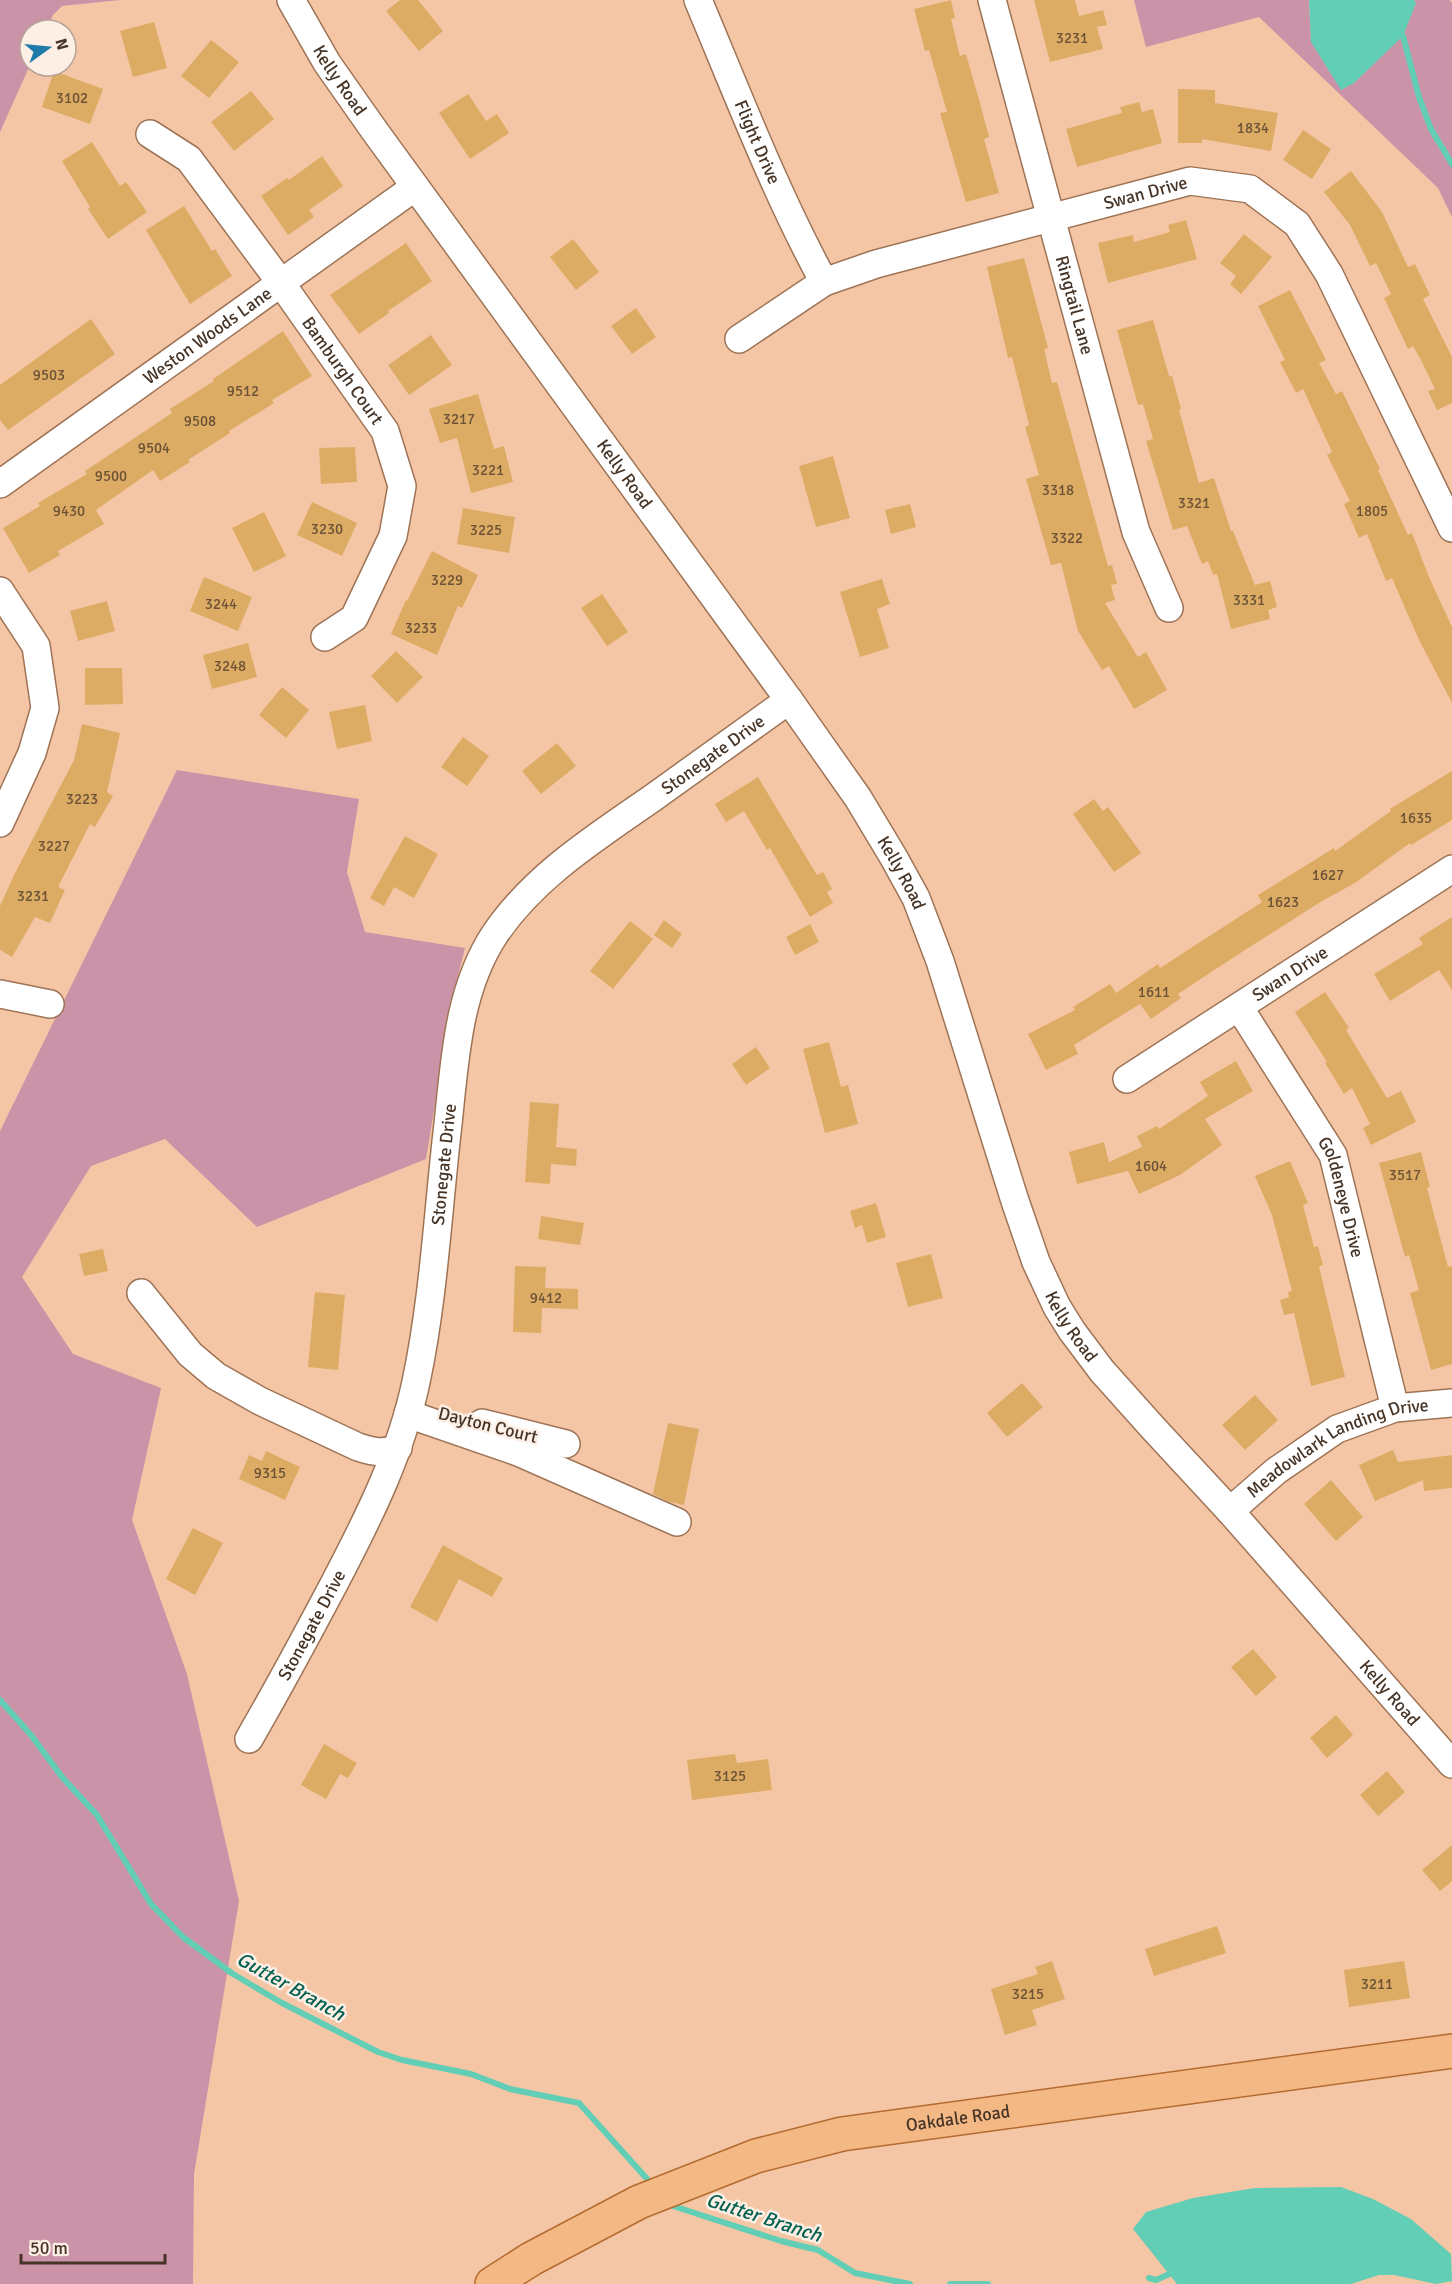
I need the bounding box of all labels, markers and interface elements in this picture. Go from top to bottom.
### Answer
north arrow [18,18,78,78]
house number: 3231 [1056,29,1088,47]
text: N [50,36,73,52]
street label: Kelly Road [308,41,371,120]
house number: 3102 [56,89,88,107]
street label: Flight Drive [730,97,785,188]
house number: 1834 [1237,119,1269,137]
street label: Swan Drive [1101,171,1190,214]
street label: Ringtail Lane [1051,253,1098,357]
street label: Weston Woods Lane [139,282,276,389]
street label: Bamburgh Court [297,313,388,429]
house number: 9503 [33,366,65,384]
house number: 9512 [227,382,259,400]
house number: 3217 [443,410,475,428]
house number: 9508 [184,412,216,430]
street label: Kelly Road [592,435,657,513]
house number: 9504 [138,439,170,457]
house number: 3221 [472,461,504,479]
house number: 9500 [95,467,127,485]
house number: 3318 [1042,481,1074,499]
house number: 3321 [1178,494,1210,512]
house number: 9430 [53,502,85,520]
house number: 1805 [1356,502,1388,520]
house number: 3230 [311,520,343,538]
house number: 3225 [470,521,502,539]
house number: 3322 [1051,529,1083,547]
house number: 3229 [431,571,463,589]
house number: 3331 [1233,591,1265,609]
house number: 3244 [205,595,237,613]
house number: 3233 [405,619,437,637]
house number: 3248 [214,657,246,675]
street label: Stonegate Drive [657,710,769,799]
house number: 3223 [66,790,98,808]
house number: 1635 [1400,809,1432,827]
street label: Kelly Road [872,832,930,913]
house number: 3227 [38,837,70,855]
house number: 1627 [1312,866,1344,884]
house number: 3231 [17,887,49,905]
house number: 1623 [1267,893,1299,911]
street label: Swan Drive [1248,941,1332,1006]
house number: 1611 [1138,983,1170,1001]
street label: Stonegate Drive [427,1103,461,1226]
street label: Goldeneye Drive [1313,1132,1369,1260]
house number: 1604 [1135,1157,1167,1175]
house number: 3517 [1389,1166,1421,1184]
street label: Kelly Road [1040,1288,1102,1366]
house number: 9412 [530,1289,562,1307]
street label: Meadowlark Landing Drive [1242,1394,1429,1502]
street label: Dayton Court [436,1402,540,1448]
house number: 9315 [254,1464,286,1482]
street label: Stonegate Drive [273,1566,350,1684]
street label: Kelly Road [1355,1655,1424,1730]
house number: 3125 [714,1767,746,1785]
water label: Gutter Branch [232,1946,350,2027]
house number: 3211 [1361,1975,1393,1993]
house number: 3215 [1012,1985,1044,2003]
street label: Oakdale Road [905,2100,1011,2136]
water label: Gutter Branch [703,2187,826,2248]
scale bar [21,2227,165,2265]
text: 50 m [30,2237,68,2259]

